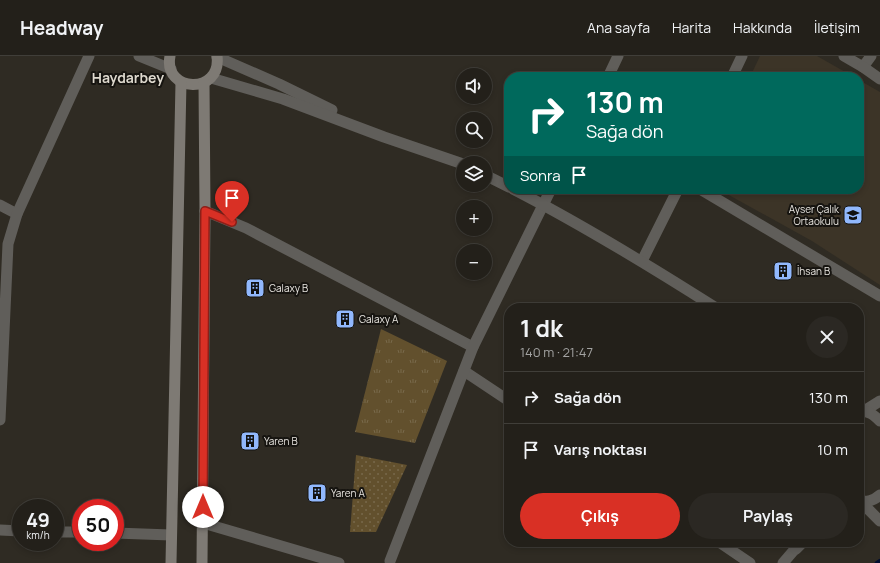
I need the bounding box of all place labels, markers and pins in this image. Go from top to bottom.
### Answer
pin [215,181,249,222]
place label: Ayser Çalık Ortaokulu [789,202,840,228]
school or university icon: Ayser Çalık Ortaokulu [842,204,864,226]
building icon: İhsan B [772,260,794,282]
place label: İhsan B [797,264,830,278]
building icon: Galaxy B [244,277,266,299]
place label: Galaxy B [269,281,308,295]
building icon: Galaxy A [334,308,356,330]
place label: Galaxy A [359,312,399,326]
building icon: Yaren B [239,430,261,452]
place label: Yaren B [264,434,298,448]
building icon: Yaren A [306,482,328,504]
place label: Yaren A [331,486,365,500]

